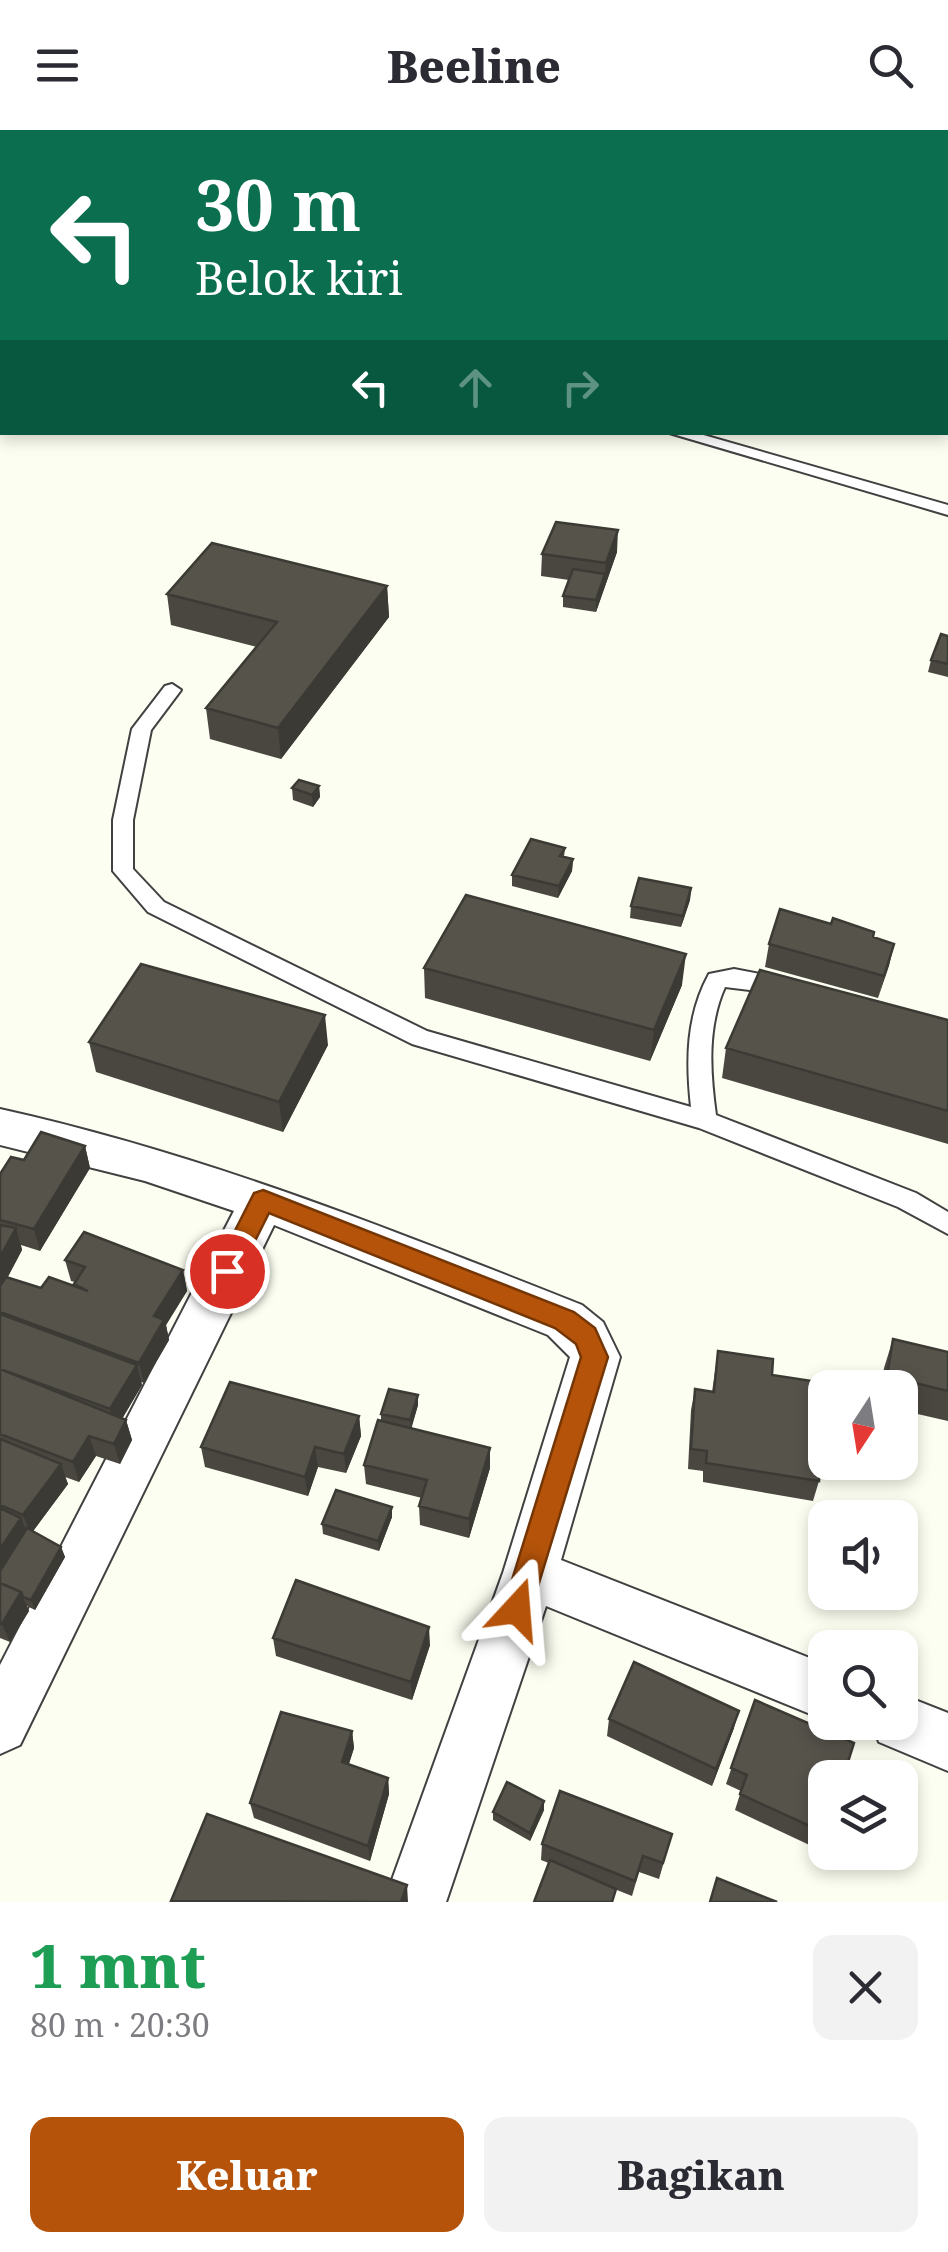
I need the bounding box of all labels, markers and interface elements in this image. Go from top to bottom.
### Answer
text: Beeline [387,35,561,96]
icon: menu [30,38,85,93]
icon: search [863,38,918,93]
text: 30 m [195,156,361,252]
icon: left [30,170,160,300]
text: Belok kiri [195,247,403,308]
icon: left [343,360,398,415]
icon: ahead [448,360,503,415]
icon: right [553,360,608,415]
pin [185,1229,270,1314]
icon: arrive [200,1244,255,1299]
north arrow [808,1370,918,1480]
map controls [808,1370,918,1870]
button: sound [808,1500,918,1610]
position arrow [465,1557,569,1661]
button: search [808,1630,918,1740]
button: layers [808,1760,918,1870]
text: 1 mnt [30,1924,206,2006]
button: close [813,1935,918,2040]
text: 80 m · 20:30 [30,2003,210,2046]
button: Keluar [30,2117,464,2232]
button: Bagikan [484,2117,918,2232]

